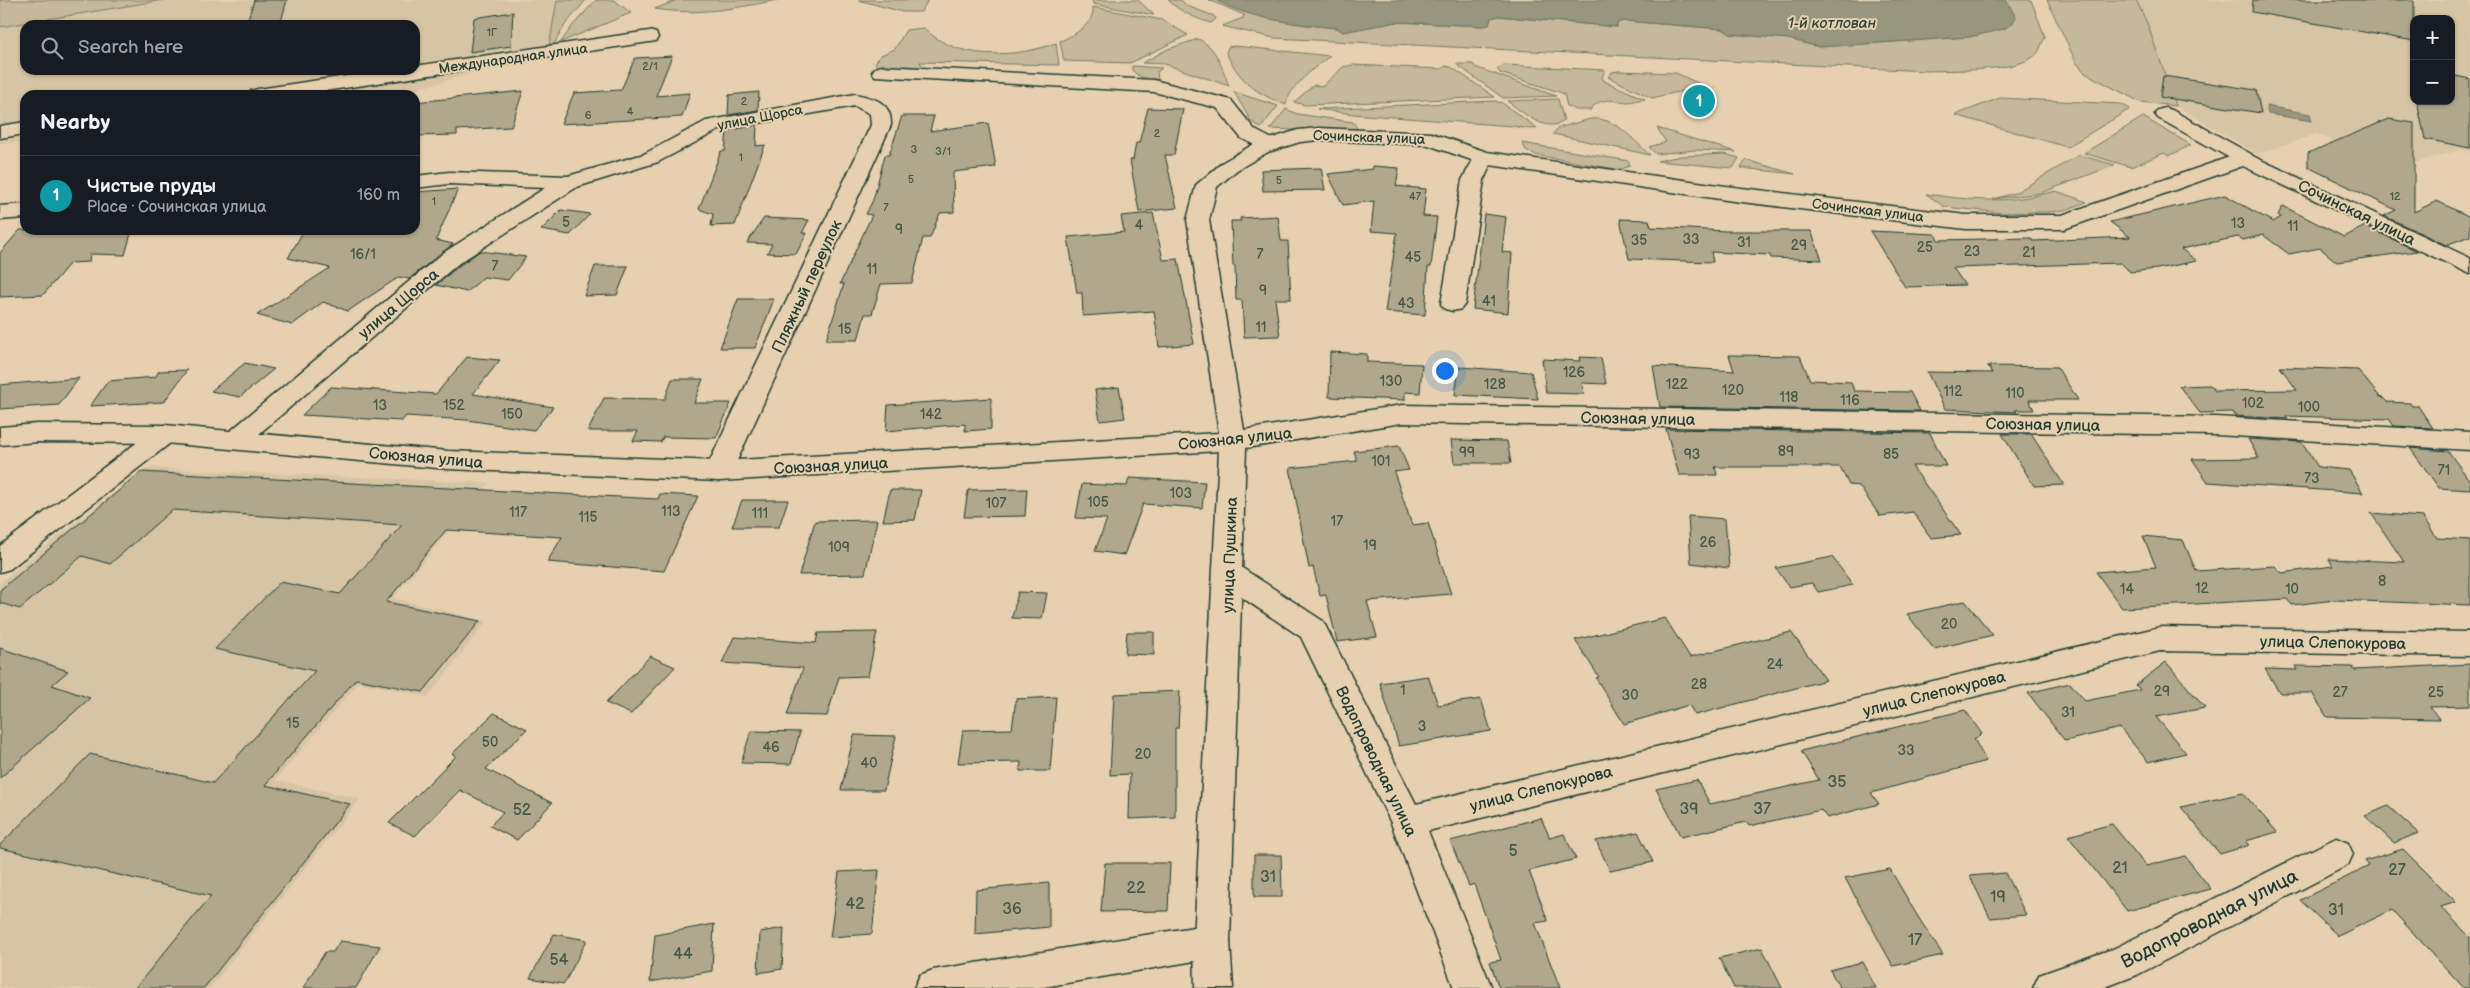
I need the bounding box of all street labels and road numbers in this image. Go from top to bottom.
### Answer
street label: Международная улица [438,40,589,77]
street label: улица Щорса [716,101,805,134]
street label: Сочинская улица [1313,127,1426,148]
street label: Сочинская улица [2294,177,2419,250]
street label: Сочинская улица [1811,195,1925,226]
street label: Пляжный переулок [768,217,847,356]
street label: улица Щорса [355,265,443,343]
street label: Союзная улица [1581,409,1696,430]
street label: Союзная улица [1986,415,2101,436]
street label: Союзная улица [1177,424,1294,455]
street label: Союзная улица [368,444,484,473]
street label: Союзная улица [773,454,889,479]
street label: улица Пушкина [1219,496,1242,613]
street label: улица Слепокурова [2260,633,2407,654]
street label: улица Слепокурова [1861,667,2008,721]
street label: Водопроводная улица [1331,683,1421,840]
street label: улица Слепокурова [1468,762,1615,816]
street label: Водопроводная улица [2117,865,2302,974]

